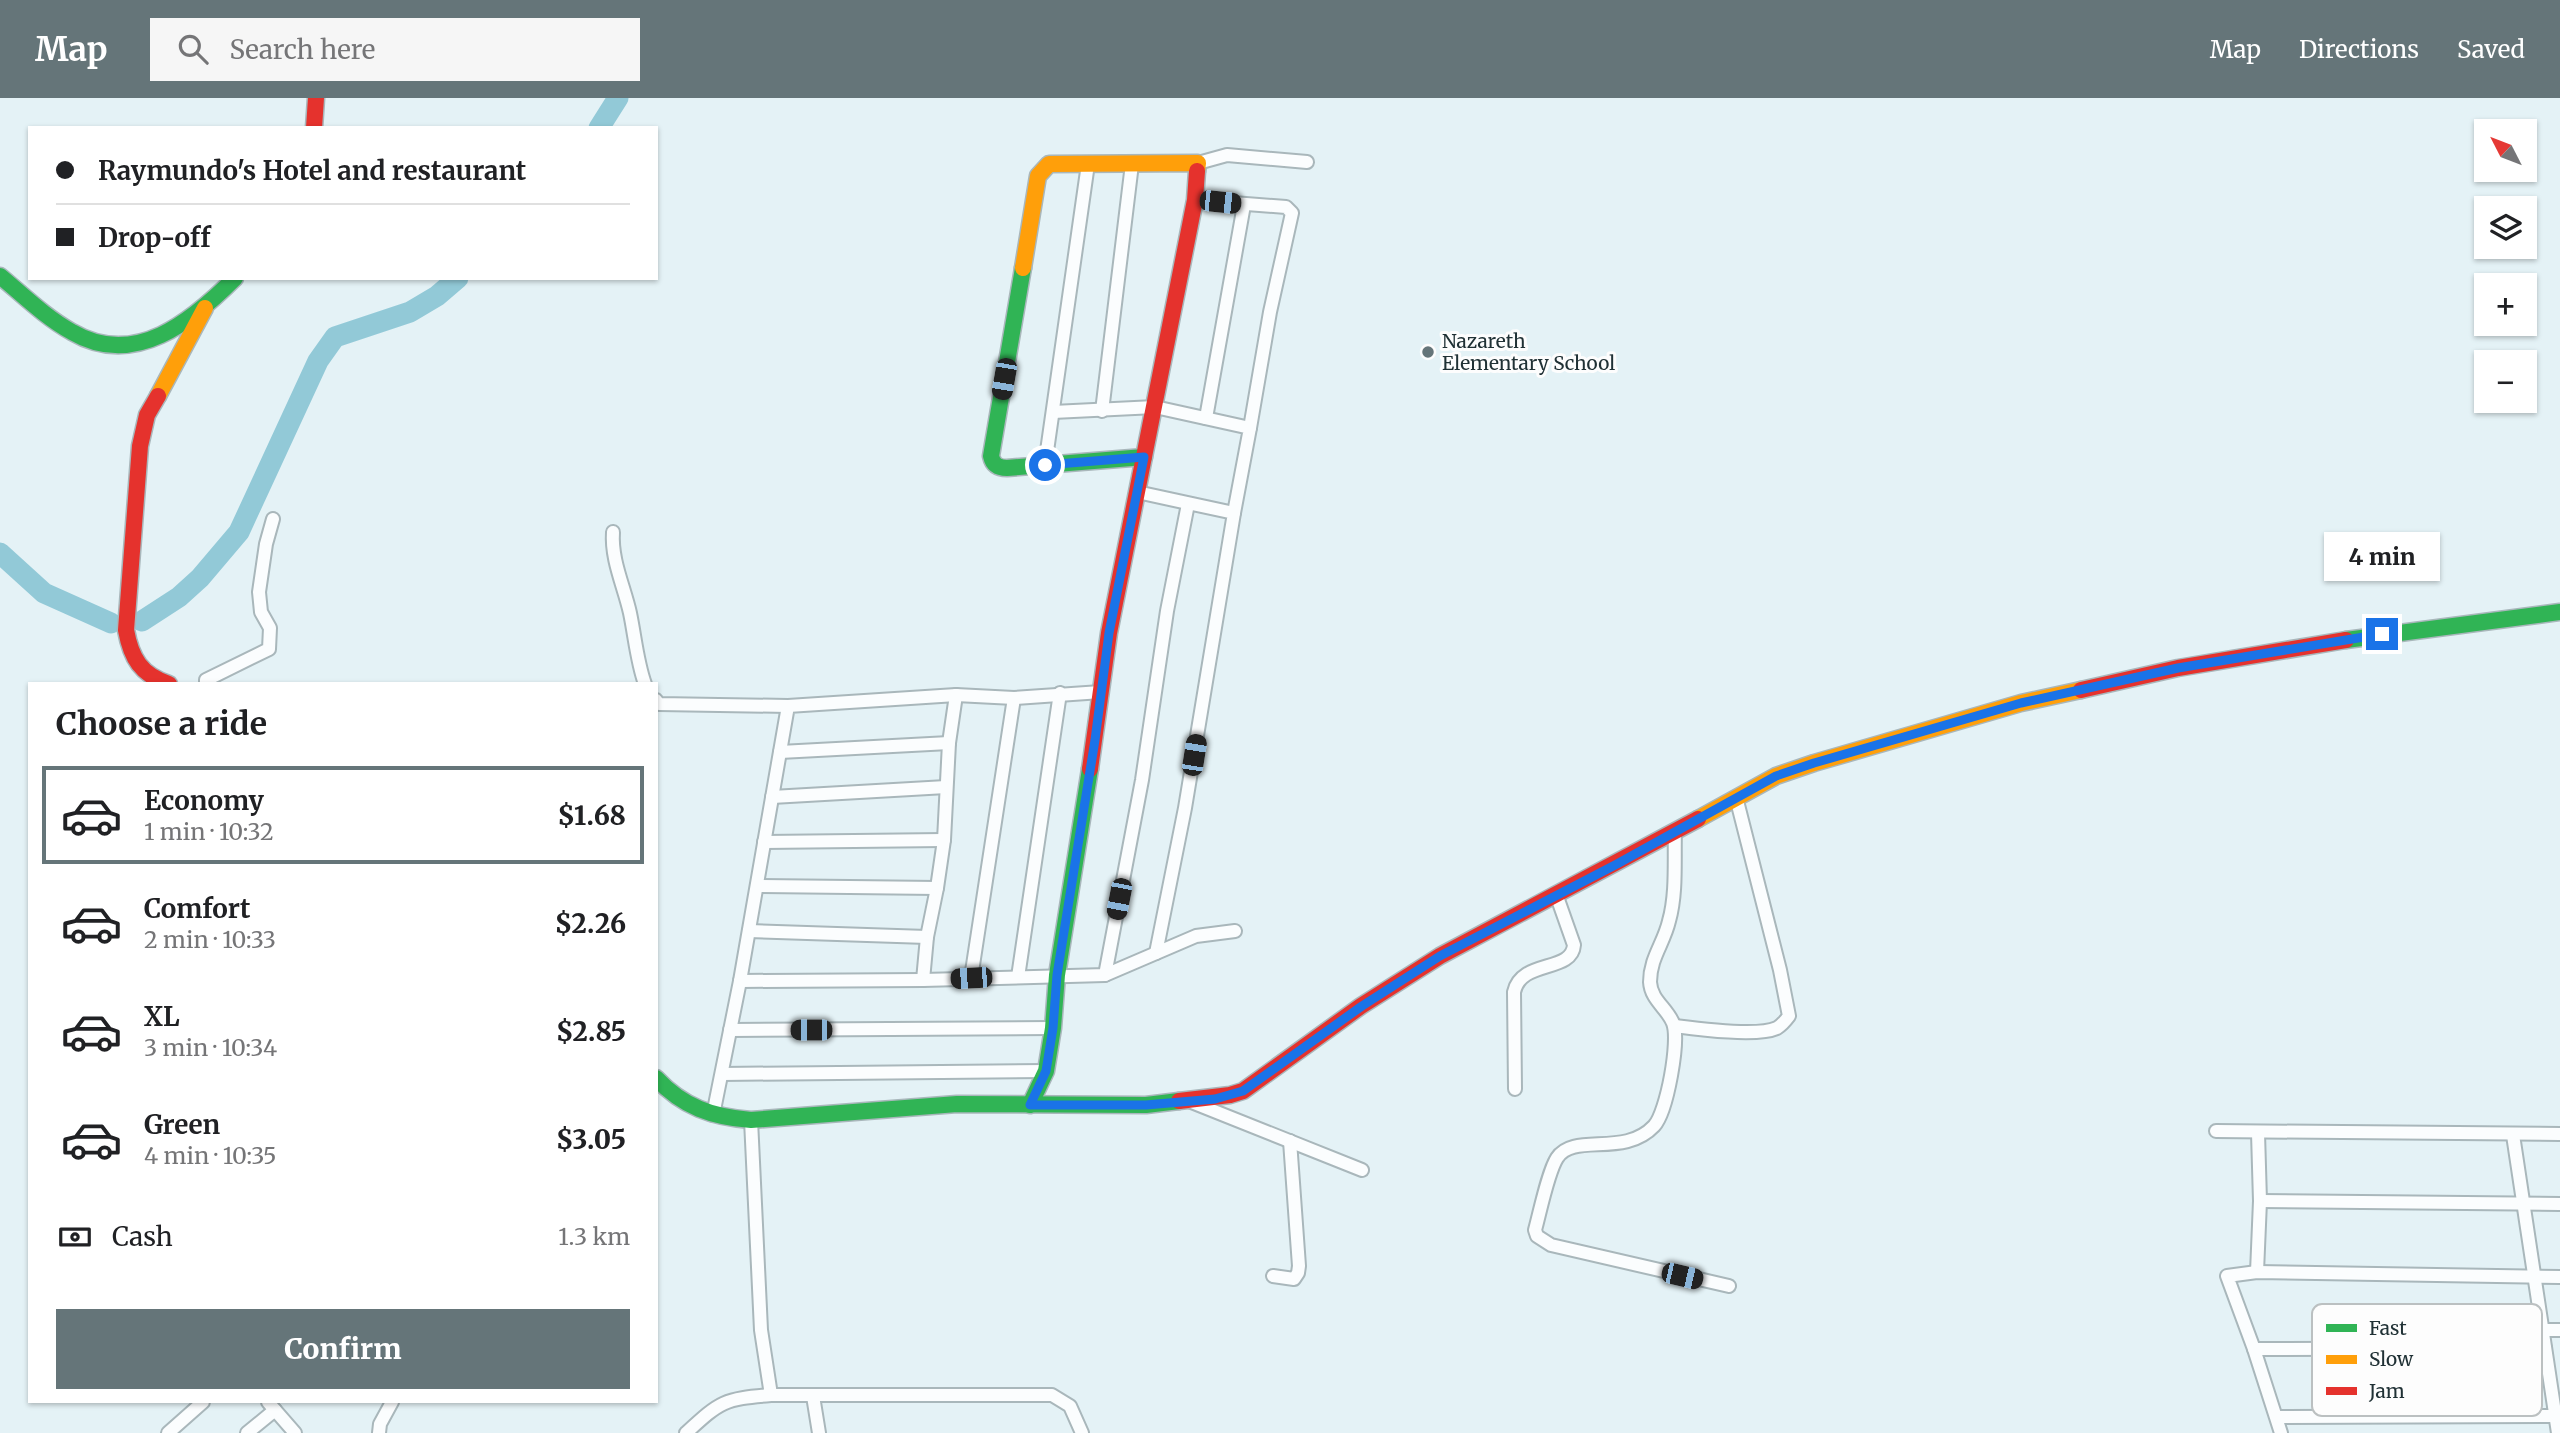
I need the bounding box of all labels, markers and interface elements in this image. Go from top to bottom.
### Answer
search box [150,18,640,81]
text: Map [35,29,108,70]
icon: search [174,30,212,68]
text: Search here [230,33,375,66]
text: Map [2210,34,2261,65]
text: Directions [2299,34,2419,65]
text: Saved [2457,34,2525,65]
north arrow [2474,119,2538,182]
map controls [2474,119,2537,413]
text: Raymundo's Hotel and restaurant [98,154,526,187]
car [1199,189,1242,215]
button: layers [2474,196,2537,259]
text: Drop-off [98,221,211,254]
button: + [2474,273,2537,336]
place label: Nazareth Elementary School [1442,329,1615,375]
marker: Nazareth Elementary School [1420,344,1436,360]
button: − [2474,350,2537,413]
car [991,356,1018,402]
route start [1029,449,1061,481]
callout: 4 min [2324,532,2440,582]
text: 4 min [2348,542,2416,571]
route end [2366,618,2398,650]
text: Choose a ride [56,704,267,744]
car [1181,733,1208,777]
icon: car [60,784,123,847]
text: Economy [144,784,264,817]
text: $1.68 [558,799,626,832]
text: 1 min · 10:32 [144,817,274,846]
car [1105,876,1134,922]
icon: car [60,892,123,955]
text: Comfort [144,892,250,925]
text: $2.26 [555,907,626,940]
text: 2 min · 10:33 [144,925,276,954]
car [950,966,993,990]
icon: car [60,1000,123,1063]
text: XL [144,1000,180,1033]
text: $2.85 [556,1015,626,1048]
car [791,1020,833,1041]
text: 3 min · 10:34 [144,1033,277,1062]
icon: car [60,1108,123,1171]
text: Green [144,1108,220,1141]
text: $3.05 [556,1123,626,1156]
text: 4 min · 10:35 [144,1141,277,1170]
icon: cash [56,1218,94,1256]
text: Cash [112,1220,173,1253]
text: 1.3 km [558,1222,630,1251]
car [1660,1261,1705,1291]
legend [2312,1304,2542,1416]
button: Confirm [56,1309,630,1389]
text: Fast [2369,1316,2407,1340]
text: Slow [2369,1347,2414,1371]
text: Jam [2368,1379,2405,1403]

